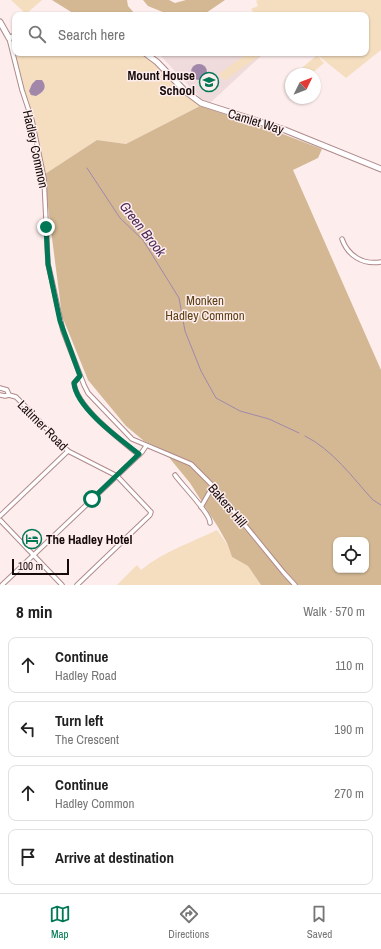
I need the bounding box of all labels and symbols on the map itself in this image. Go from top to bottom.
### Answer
place label: Mount House School [127,67,195,99]
north arrow [285,68,321,104]
school or university icon: Mount House School [198,71,220,93]
street label: Camlet Way [226,105,287,138]
street label: Hadley Common [19,109,52,190]
water label: Green Brook [116,198,171,261]
route end [37,218,55,236]
park label: Monken Hadley Common [165,292,245,324]
street label: Latimer Road [14,397,72,454]
street label: Bakers Hill [205,480,251,531]
route start [83,490,101,508]
hotel icon: The Hadley Hotel [21,528,43,550]
place label: The Hadley Hotel [46,531,133,548]
scale bar [12,557,69,576]

